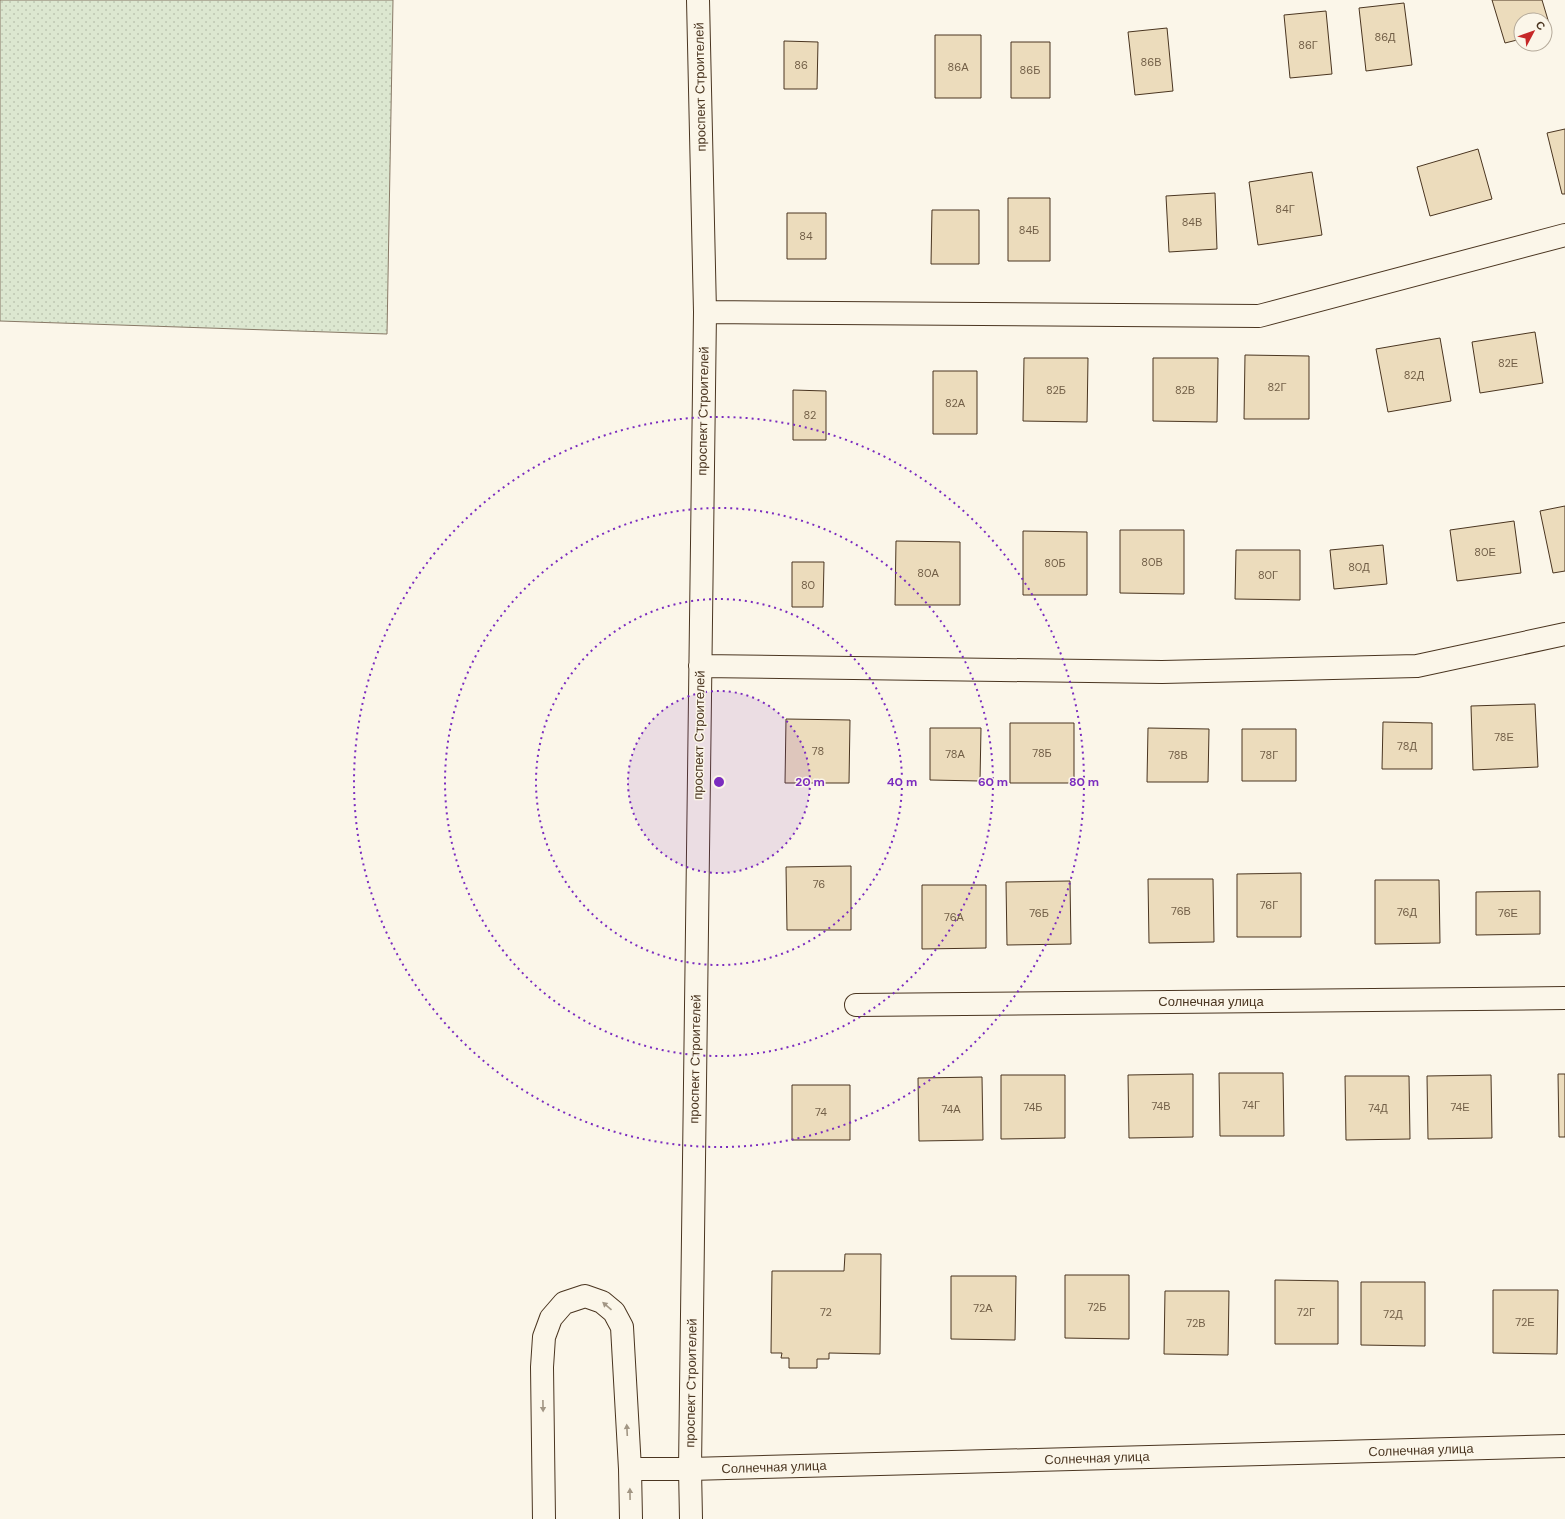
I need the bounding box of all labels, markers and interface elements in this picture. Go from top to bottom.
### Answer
north arrow [1513,12,1553,52]
text: С [1533,18,1548,33]
street label: проспект Строителей [690,22,710,152]
house number: 86Д [1374,30,1396,44]
house number: 86Г [1298,38,1318,52]
house number: 86В [1141,55,1161,69]
house number: 86 [794,58,808,72]
house number: 86А [948,60,969,74]
house number: 86Б [1020,63,1040,77]
house number: 84Г [1275,202,1295,216]
house number: 84В [1182,215,1202,229]
house number: 84Б [1019,223,1039,237]
house number: 84 [799,229,813,243]
street label: проспект Строителей [693,346,713,476]
house number: 82Е [1498,356,1518,370]
house number: 82Д [1404,368,1425,382]
house number: 82Г [1268,380,1286,394]
house number: 82Б [1046,383,1066,397]
house number: 82В [1175,383,1195,397]
house number: 82А [945,396,966,410]
house number: 82 [804,408,816,422]
house number: 80Е [1474,545,1496,559]
house number: 80В [1141,555,1163,569]
house number: 80Б [1044,556,1066,570]
house number: 80Д [1348,560,1370,574]
house number: 80А [917,566,939,580]
house number: 80Г [1258,568,1278,582]
house number: 80 [801,578,815,592]
street label: проспект Строителей [689,670,709,800]
house number: 78Е [1494,730,1514,744]
house number: 78Д [1397,739,1417,753]
house number: 78 [812,744,824,758]
house number: 78Б [1032,746,1052,760]
house number: 78А [945,747,966,761]
house number: 78В [1168,748,1188,762]
house number: 78Г [1260,748,1278,762]
text: 20 m [795,774,825,790]
text: 40 m [887,774,917,790]
text: 60 m [978,774,1008,790]
text: 80 m [1069,774,1099,790]
centre of rings [712,775,726,789]
house number: 76 [813,877,825,891]
house number: 76Г [1260,898,1278,912]
house number: 76В [1171,904,1191,918]
house number: 76Д [1397,905,1418,919]
house number: 76Б [1029,906,1049,920]
house number: 76Е [1498,906,1518,920]
house number: 76А [944,910,965,924]
street label: Солнечная улица [1158,993,1264,1010]
street label: проспект Строителей [685,994,705,1124]
house number: 74Г [1242,1098,1260,1112]
house number: 74В [1151,1099,1171,1113]
house number: 74Б [1023,1100,1043,1114]
house number: 74Е [1450,1100,1470,1114]
house number: 74Д [1368,1101,1388,1115]
house number: 74А [941,1102,961,1116]
house number: 74 [815,1105,827,1119]
house number: 72Б [1087,1300,1107,1314]
one-way arrow [601,1301,612,1310]
house number: 72А [973,1301,993,1315]
house number: 72 [820,1305,832,1319]
house number: 72Г [1297,1305,1315,1319]
house number: 72Д [1383,1307,1403,1321]
house number: 72Е [1515,1315,1535,1329]
house number: 72В [1186,1316,1206,1330]
street label: проспект Строителей [681,1318,701,1448]
one-way arrow [539,1400,546,1412]
one-way arrow [624,1424,631,1436]
street label: Солнечная улица [1368,1440,1475,1460]
street label: Солнечная улица [1044,1448,1151,1468]
street label: Солнечная улица [721,1457,828,1477]
one-way arrow [627,1488,634,1500]

